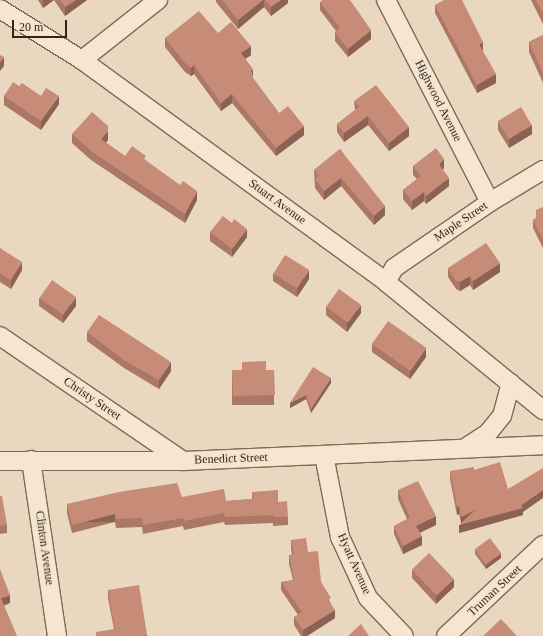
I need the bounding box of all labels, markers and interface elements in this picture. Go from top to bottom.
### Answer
scale bar [14,12,69,38]
text: 20 m [19,20,43,34]
street label: Highwood Avenue [411,58,465,144]
street label: Stuart Avenue [245,176,309,228]
street label: Maple Street [431,199,491,245]
street label: Christy Street [60,374,124,424]
street label: Benedict Street [194,451,268,467]
street label: Clinton Avenue [32,510,56,586]
street label: Hyatt Avenue [334,531,374,597]
street label: Truman Street [465,562,525,620]

